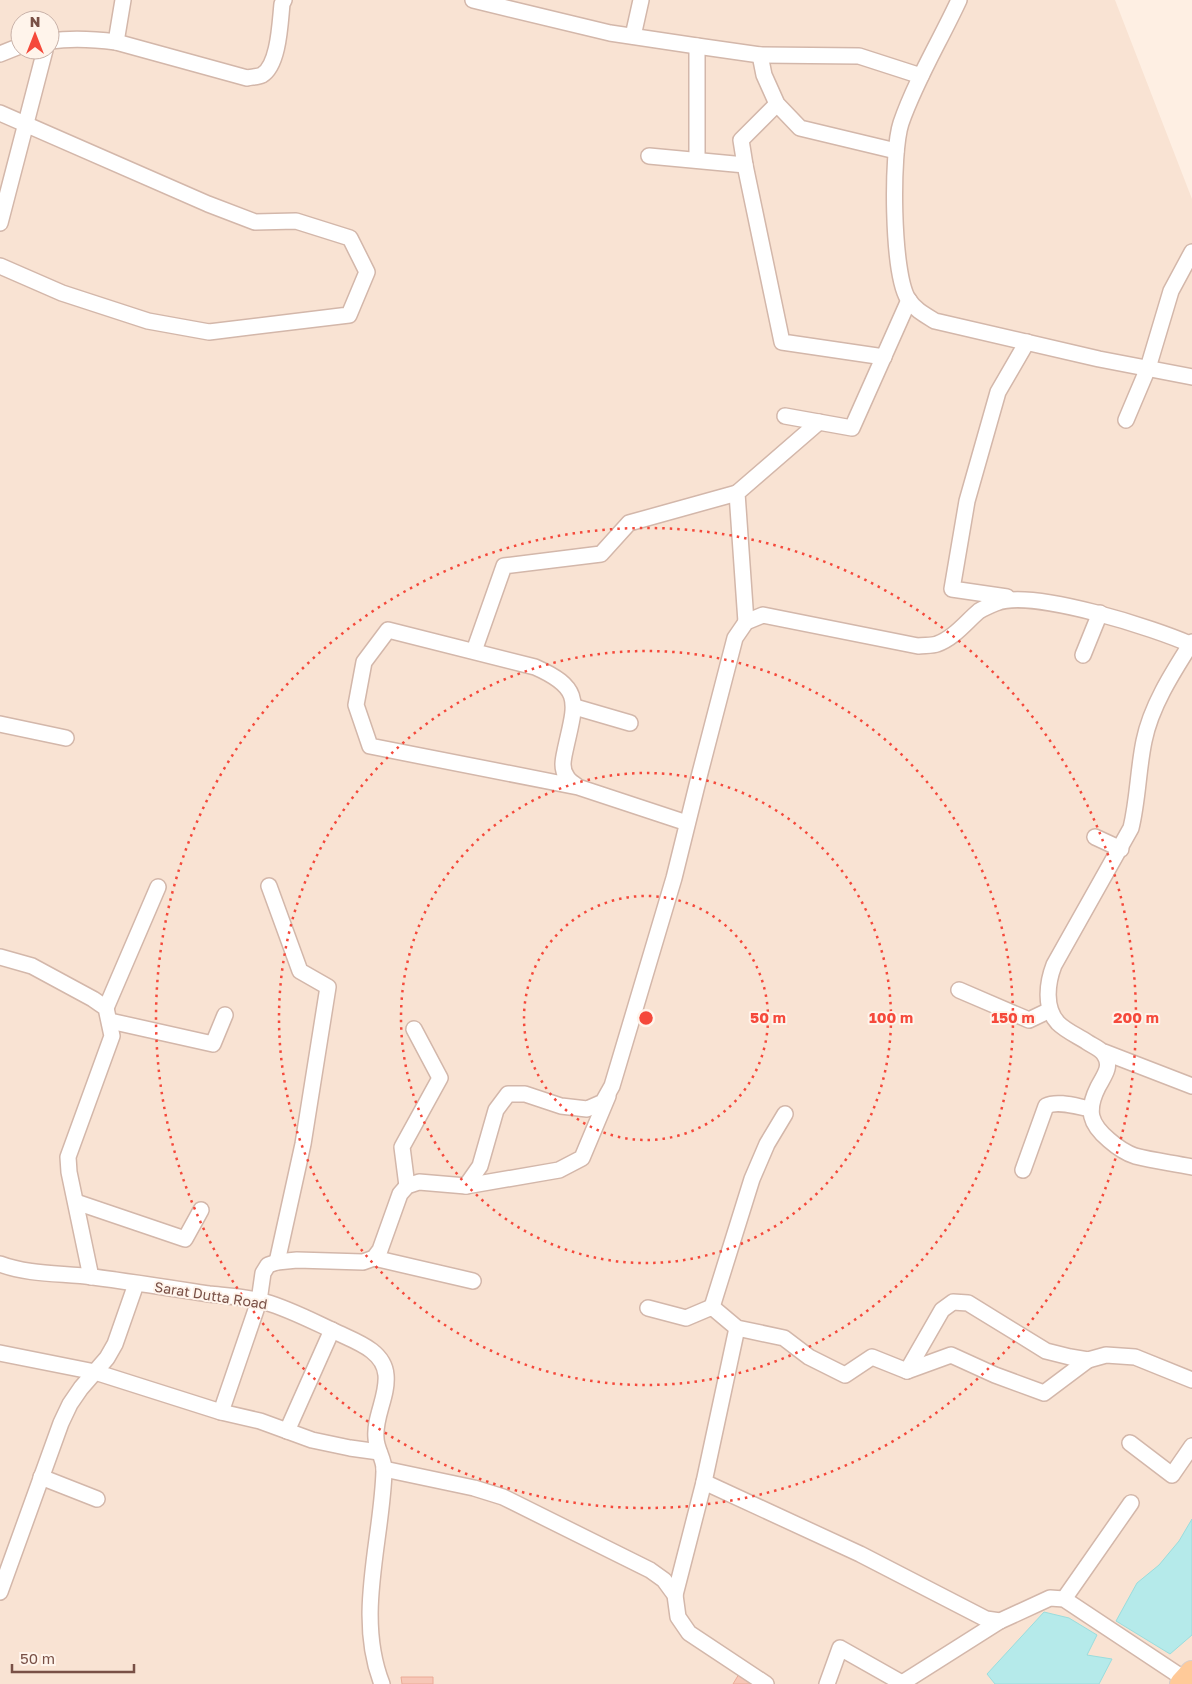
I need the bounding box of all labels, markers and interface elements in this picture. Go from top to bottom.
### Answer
north arrow [10,10,60,60]
text: N [30,13,40,30]
text: 50 m [750,1008,786,1026]
text: 100 m [869,1008,913,1026]
text: 150 m [991,1008,1035,1026]
text: 200 m [1113,1008,1159,1026]
centre of rings [637,1009,655,1027]
street label: Sarat Dutta Road [153,1278,269,1312]
scale bar [12,1642,135,1674]
text: 50 m [20,1649,55,1667]

